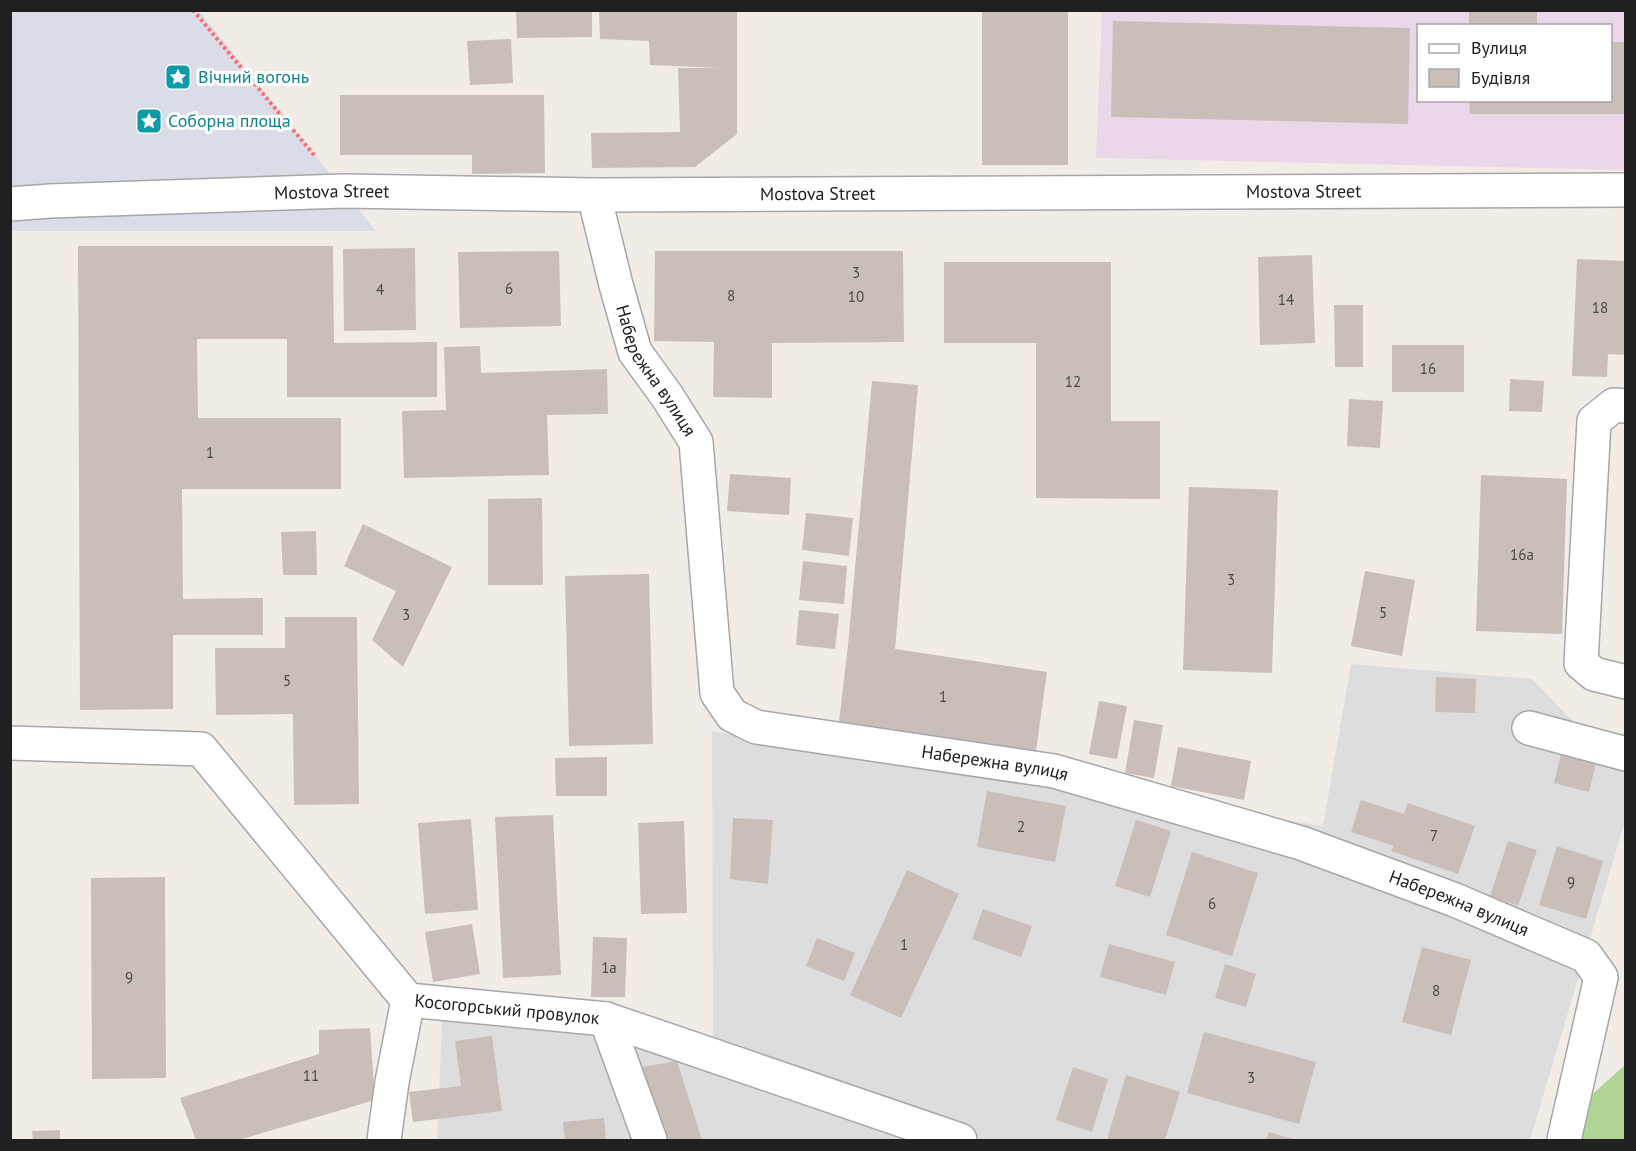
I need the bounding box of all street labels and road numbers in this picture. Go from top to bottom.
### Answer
street label: Mostova Street [274,179,390,204]
street label: Mostova Street [1246,179,1361,203]
street label: Mostova Street [760,182,875,205]
street label: Набережна вулиця [611,302,701,440]
street label: Набережна вулиця [920,740,1071,786]
street label: Набережна вулиця [1386,865,1532,941]
street label: Косогорський провулок [414,989,601,1029]

